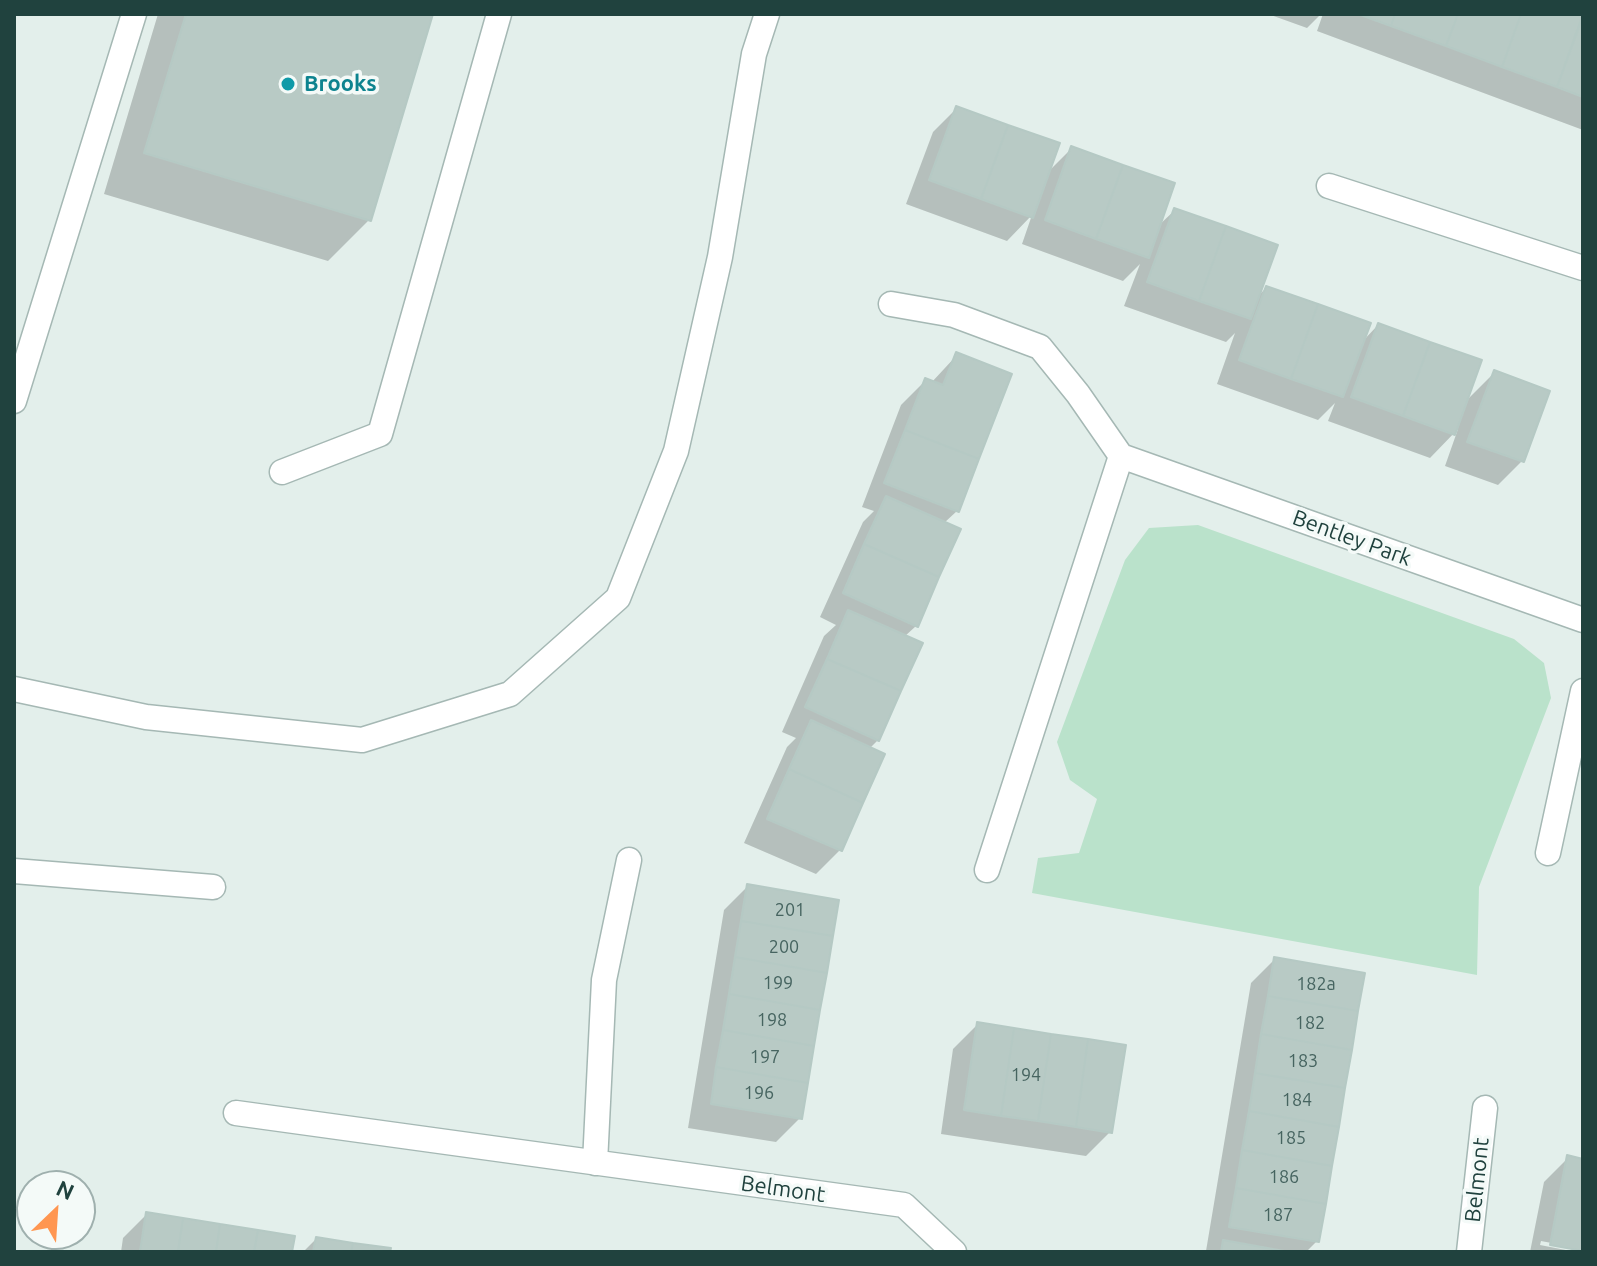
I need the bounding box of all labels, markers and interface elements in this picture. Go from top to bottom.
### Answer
place label: Brooks [304,71,377,97]
marker: Brooks [279,75,297,93]
street label: Bentley Park [1289,504,1415,572]
house number: 201 [775,899,805,921]
house number: 200 [769,936,799,958]
house number: 199 [763,972,793,994]
house number: 182a [1296,973,1336,995]
house number: 198 [757,1009,787,1031]
house number: 182 [1295,1012,1325,1034]
house number: 197 [750,1046,780,1068]
house number: 183 [1288,1050,1318,1072]
house number: 194 [1011,1064,1041,1086]
house number: 196 [744,1082,774,1104]
house number: 184 [1282,1089,1312,1111]
house number: 185 [1276,1127,1306,1149]
street label: Belmont [1459,1136,1495,1224]
house number: 186 [1269,1166,1299,1188]
north arrow [16,1170,96,1250]
street label: Belmont [739,1170,827,1208]
text: N [53,1175,78,1204]
house number: 187 [1263,1204,1293,1226]

